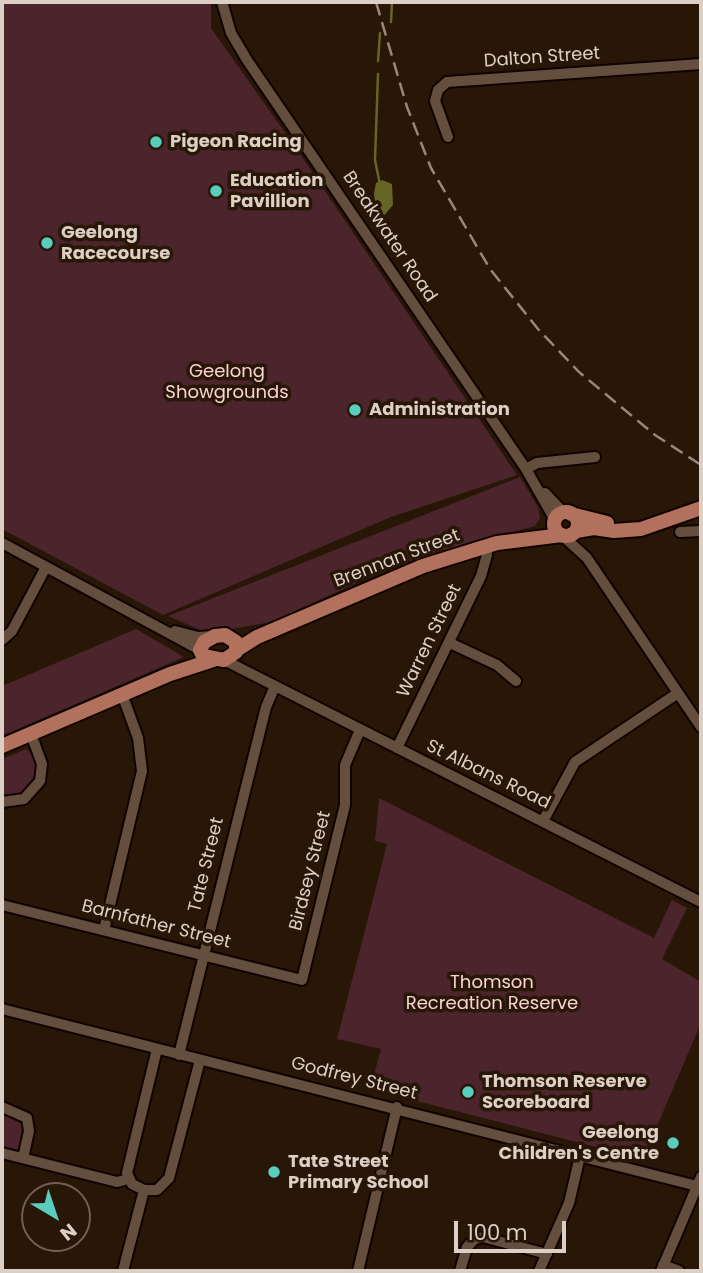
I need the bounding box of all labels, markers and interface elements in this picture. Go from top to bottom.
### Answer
street label: Dalton Street [483,43,601,73]
place label: Pigeon Racing [170,131,302,153]
marker: Pigeon Racing [148,134,164,150]
street label: Breakwater Road [337,167,441,307]
place label: Education Pavillion [230,170,323,212]
marker: Education Pavillion [208,183,224,199]
place label: Geelong Racecourse [61,222,170,264]
marker: Geelong Racecourse [39,235,55,251]
park label: Geelong Showgrounds [165,361,289,404]
place label: Administration [369,399,510,421]
marker: Administration [347,402,363,418]
street label: Brennan Street [331,525,463,593]
street label: Warren Street [393,581,467,701]
street label: St Albans Road [422,736,554,814]
street label: Birdsey Street [286,809,336,933]
street label: Tate Street [185,815,229,915]
street label: Barnfather Street [79,896,233,954]
park label: Thomson Recreation Reserve [406,972,578,1014]
street label: Godfrey Street [289,1053,419,1105]
place label: Thomson Reserve Scoreboard [482,1071,647,1114]
marker: Thomson Reserve Scoreboard [460,1084,476,1100]
place label: Geelong Children's Centre [499,1122,659,1164]
marker: Geelong Children's Centre [665,1135,681,1151]
place label: Tate Street Primary School [288,1151,429,1194]
marker: Tate Street Primary School [266,1164,282,1180]
north arrow [21,1182,91,1252]
scale bar [458,1206,570,1250]
text: N [54,1217,82,1247]
text: 100 m [467,1218,527,1247]

